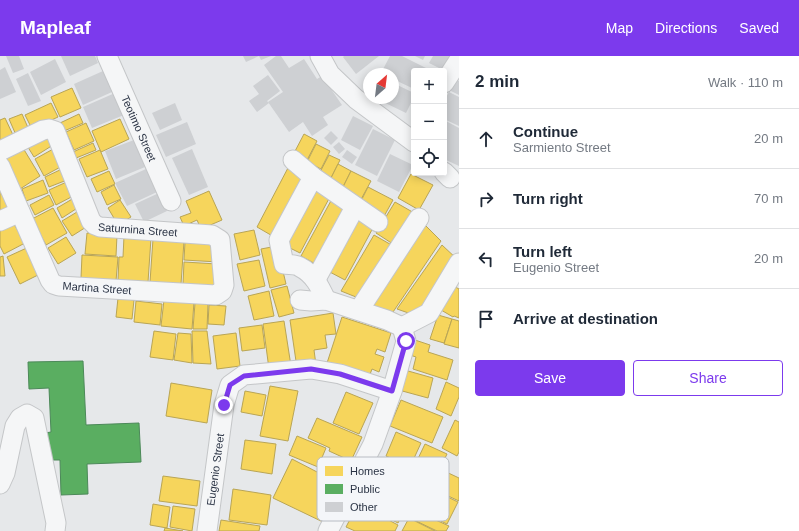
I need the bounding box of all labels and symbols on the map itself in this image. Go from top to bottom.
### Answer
north arrow [363,68,399,104]
street label: Teotimo Street [119,93,159,163]
street label: Saturnina Street [98,221,178,239]
street label: Martina Street [62,280,132,296]
route start [397,332,415,350]
route end [215,396,233,414]
street label: Eugenio Street [204,433,226,506]
legend [317,457,449,521]
text: Homes [350,465,385,477]
text: Public [350,483,380,495]
text: Other [350,501,378,513]

